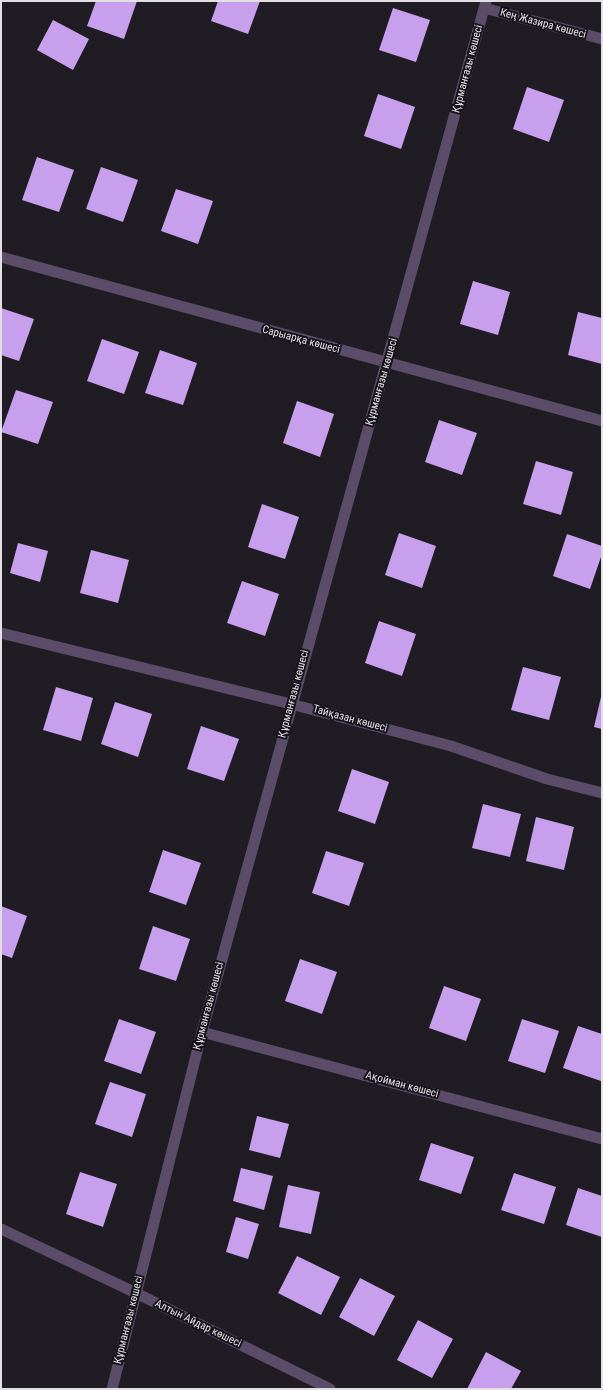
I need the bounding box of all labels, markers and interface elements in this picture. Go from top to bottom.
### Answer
street label: Кең Жазира көшесі [499,6,587,42]
street label: Құрманғазы көшесі [450,24,486,114]
street label: Сарыарқа көшесі [261,323,341,357]
street label: Құрманғазы көшесі [363,337,401,427]
street label: Құрманғазы көшесі [276,649,312,739]
street label: Тайқазан көшесі [311,703,389,735]
street label: Құрманғазы көшесі [191,961,227,1051]
street label: Ақойман көшесі [364,1069,440,1101]
street label: Құрманғазы көшесі [112,1274,146,1366]
street label: Алтын Айдар көшесі [153,1297,243,1351]

